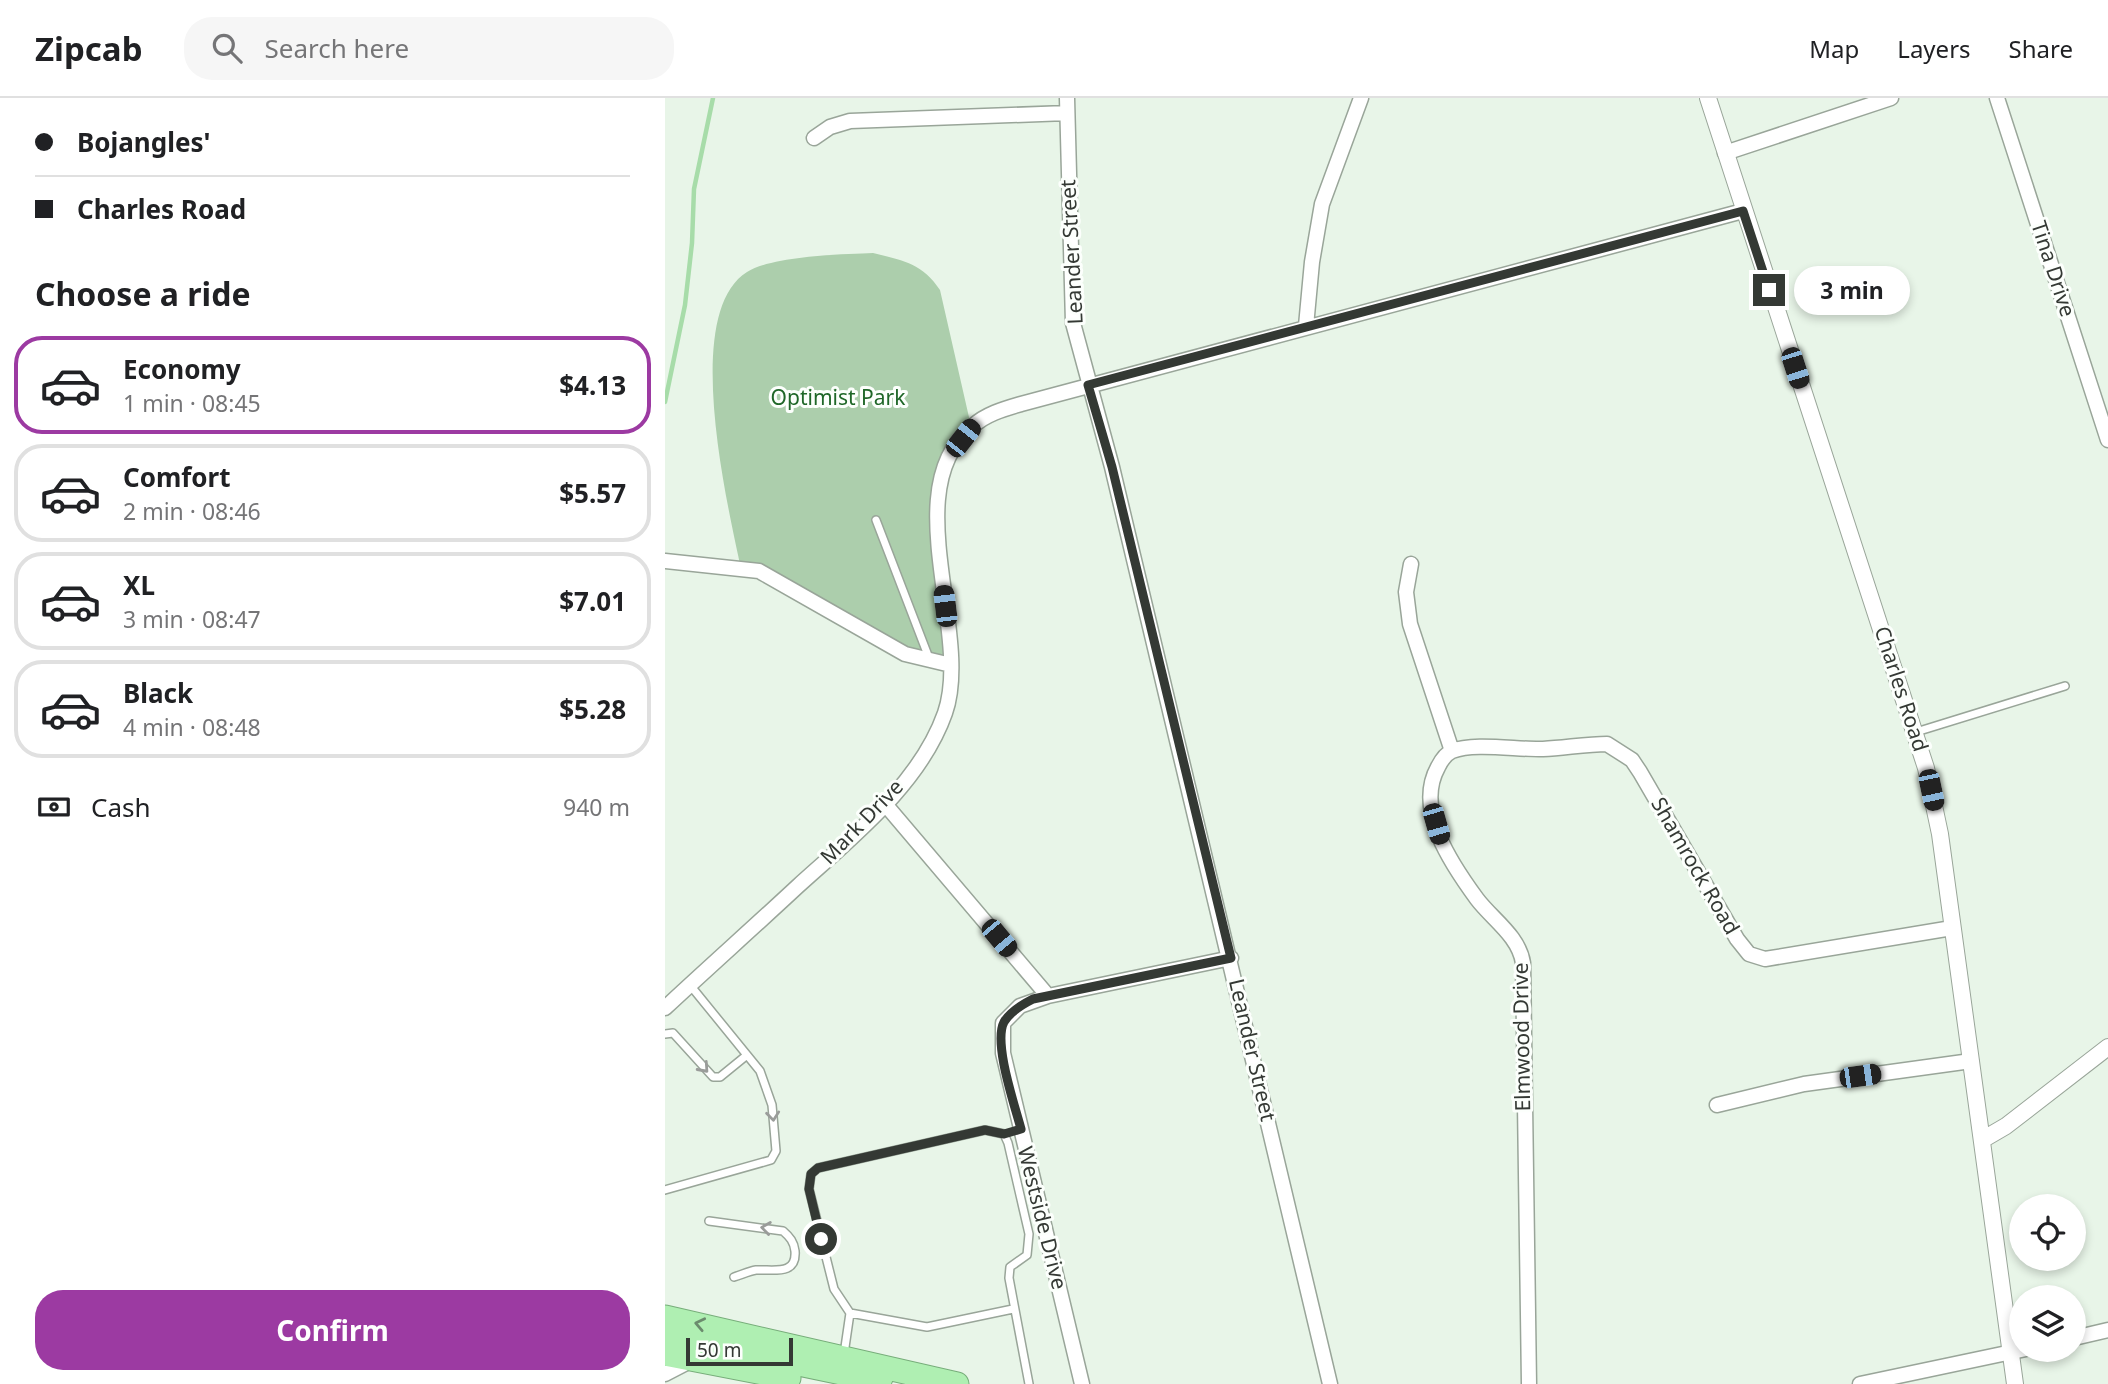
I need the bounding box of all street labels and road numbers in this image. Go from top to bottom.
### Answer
street label: Leander Street [1053,178,1089,325]
street label: Tina Drive [2025,217,2083,320]
street label: Charles Road [1869,623,1935,755]
street label: Mark Drive [814,773,909,870]
street label: Shamrock Road [1645,792,1747,939]
street label: Elmwood Drive [1506,962,1536,1112]
street label: Leander Street [1223,976,1283,1124]
street label: Westside Drive [1012,1143,1074,1292]

